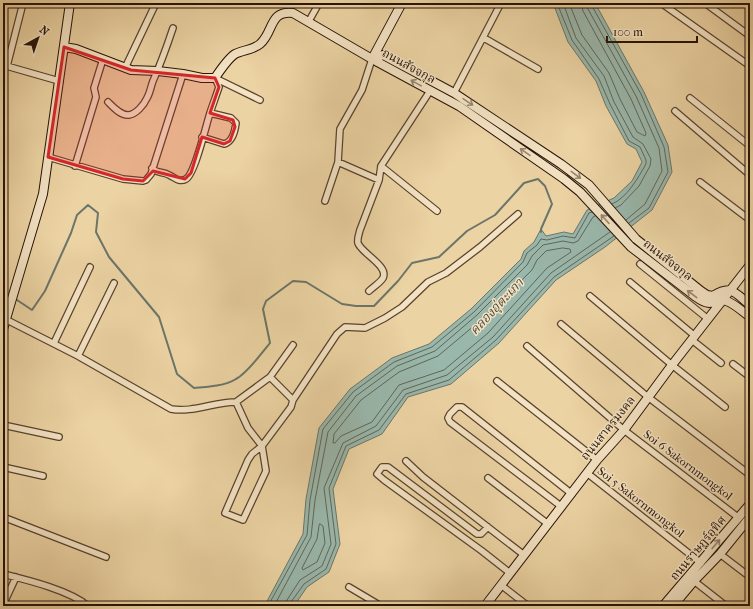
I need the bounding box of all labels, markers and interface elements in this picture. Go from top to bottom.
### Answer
north arrow [18,18,58,58]
scale bar [607,18,697,44]
text: N [37,23,52,39]
text: 100 m [613,25,643,39]
street label: ถนนสัจจกุล [379,46,438,87]
one-way arrow [410,79,422,86]
one-way arrow [462,98,473,106]
one-way arrow [520,148,531,157]
one-way arrow [570,171,581,180]
one-way arrow [601,215,610,225]
street label: ถนนสัจจกุล [640,236,695,284]
water label: คลองอุ่ตะเภา [467,275,527,338]
one-way arrow [686,290,697,298]
street label: ถนนสาครมงคล [578,393,638,463]
street label: Soi 6 Sakornmongkol [641,427,736,503]
street label: Soi 5 Sakornmongkol [595,464,688,541]
street label: ถนนราษฏร์อุทิศ [667,513,730,584]
one-way arrow [711,539,720,550]

